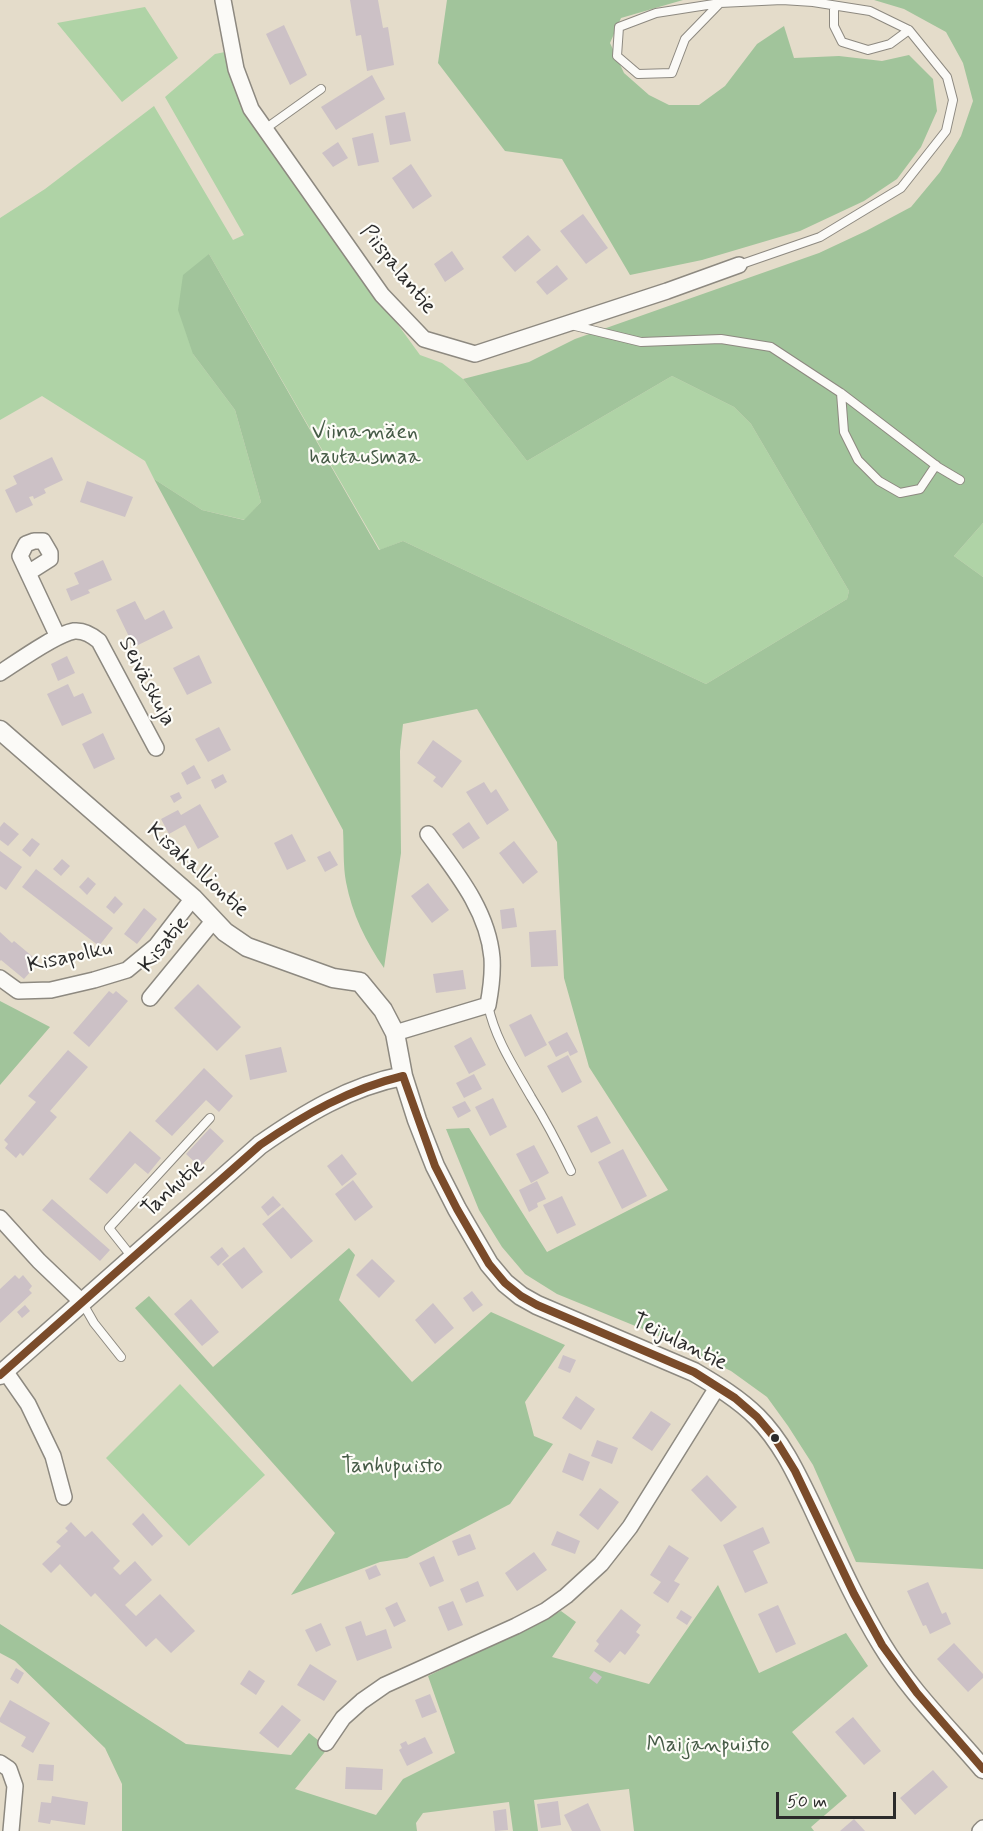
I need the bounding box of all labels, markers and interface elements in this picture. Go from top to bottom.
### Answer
street label: Piispalantie [353,220,441,320]
park label: Viinamäen hautausmaa [309,420,421,472]
street label: Seiväskuja [111,633,181,731]
street label: Kisakalliontie [140,818,254,924]
street label: Kisatie [134,911,196,979]
street label: Kisapolku [25,936,115,980]
street label: Tanhutie [137,1154,211,1224]
street label: Teijulantie [627,1309,731,1377]
unlabelled marker [769,1432,781,1444]
park label: Tanhupuisto [341,1454,443,1480]
park label: Maijanpuisto [646,1733,770,1759]
scale bar [779,1780,899,1818]
text: 50 m [787,1790,827,1814]

